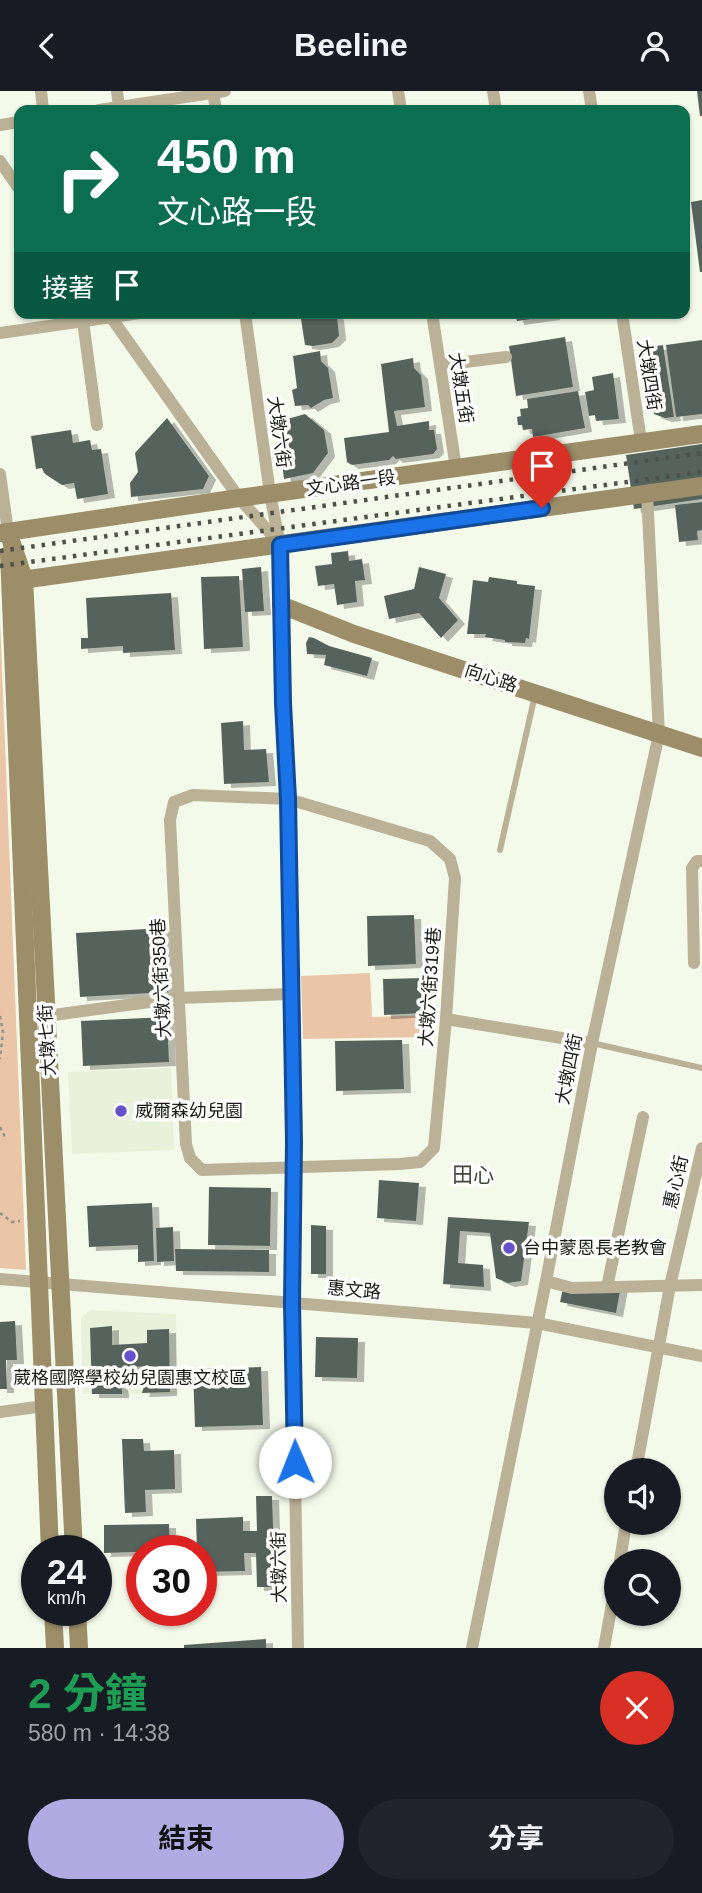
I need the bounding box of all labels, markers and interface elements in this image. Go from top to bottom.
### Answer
icon: back [28,27,66,65]
text: Beeline [294,27,408,63]
icon: person [636,27,674,65]
text: 450 m [157,129,296,183]
icon: right [42,133,133,224]
text: 文心路一段 [157,194,317,230]
icon: arrive [108,266,146,304]
text: 接著 [42,273,94,303]
street label: 大墩四街 [633,338,665,412]
street label: 大墩五街 [445,351,477,425]
street label: 大墩六街 [264,395,294,469]
pin [512,436,572,508]
icon: arrive [523,447,561,485]
street label: 文心路一段 [305,467,397,499]
street label: 向心路 [462,660,520,696]
street label: 大墩六街350巷 [148,918,174,1038]
street label: 大墩六街319巷 [416,926,444,1048]
street label: 大墩七街 [35,1004,59,1076]
street label: 大墩四街 [552,1032,586,1106]
place label: 威爾森幼兒園 [135,1101,243,1121]
marker: 威爾森幼兒園 [113,1103,129,1119]
street label: 惠心街 [660,1153,692,1211]
district label: 田心 [452,1163,494,1186]
place label: 台中蒙恩長老教會 [523,1238,667,1258]
marker: 台中蒙恩長老教會 [501,1240,517,1256]
street label: 惠文路 [326,1278,382,1302]
marker: 葳格國際學校幼兒園惠文校區 [122,1348,138,1364]
place label: 葳格國際學校幼兒園惠文校區 [13,1368,247,1388]
position arrow [258,1425,332,1499]
map controls [604,1458,681,1626]
button: sound [604,1458,681,1535]
street label: 大墩六街 [268,1531,290,1603]
speed limit sign: 30 [126,1535,217,1626]
button: search [604,1549,681,1626]
text: 24 [47,1552,86,1591]
text: km/h [47,1588,86,1608]
text: 2 分鐘 [28,1670,147,1717]
button: close [600,1671,674,1745]
text: 580 m · 14:38 [28,1720,170,1746]
button: 結束 [28,1799,344,1879]
button: 分享 [358,1799,674,1879]

